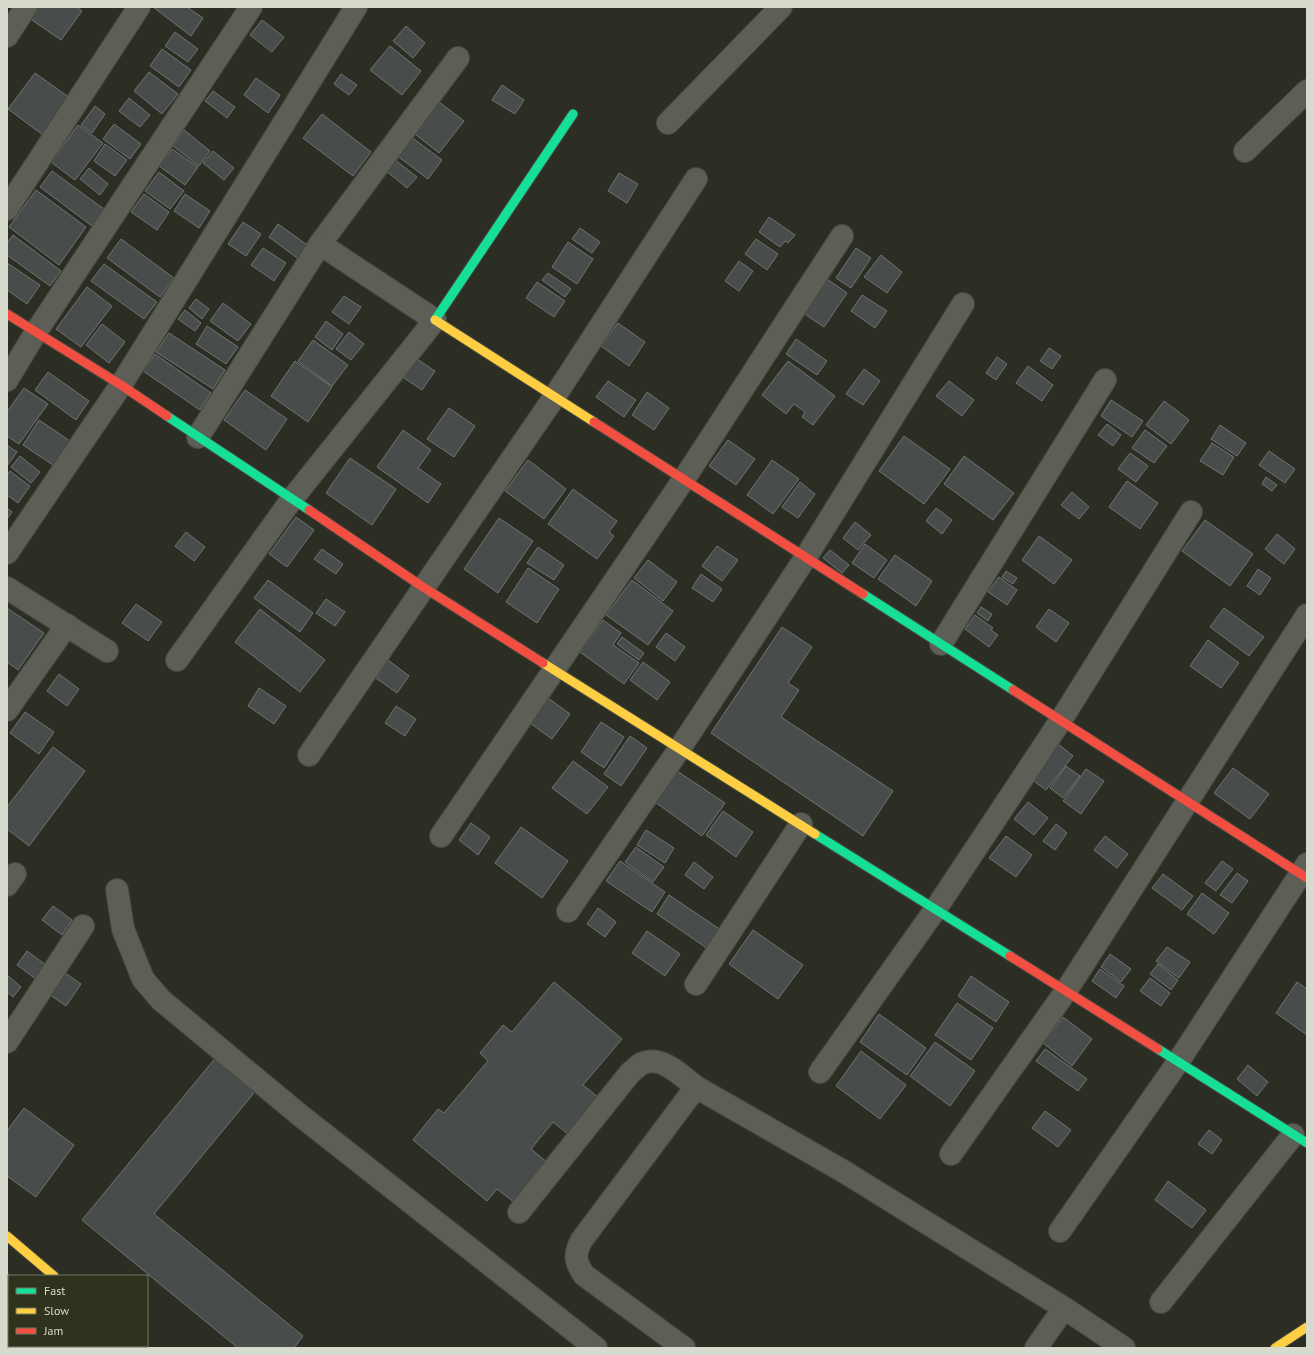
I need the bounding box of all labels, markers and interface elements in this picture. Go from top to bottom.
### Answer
legend [8,1275,148,1347]
text: Fast [44,1283,65,1298]
text: Slow [44,1303,69,1318]
text: Jam [43,1323,63,1338]

